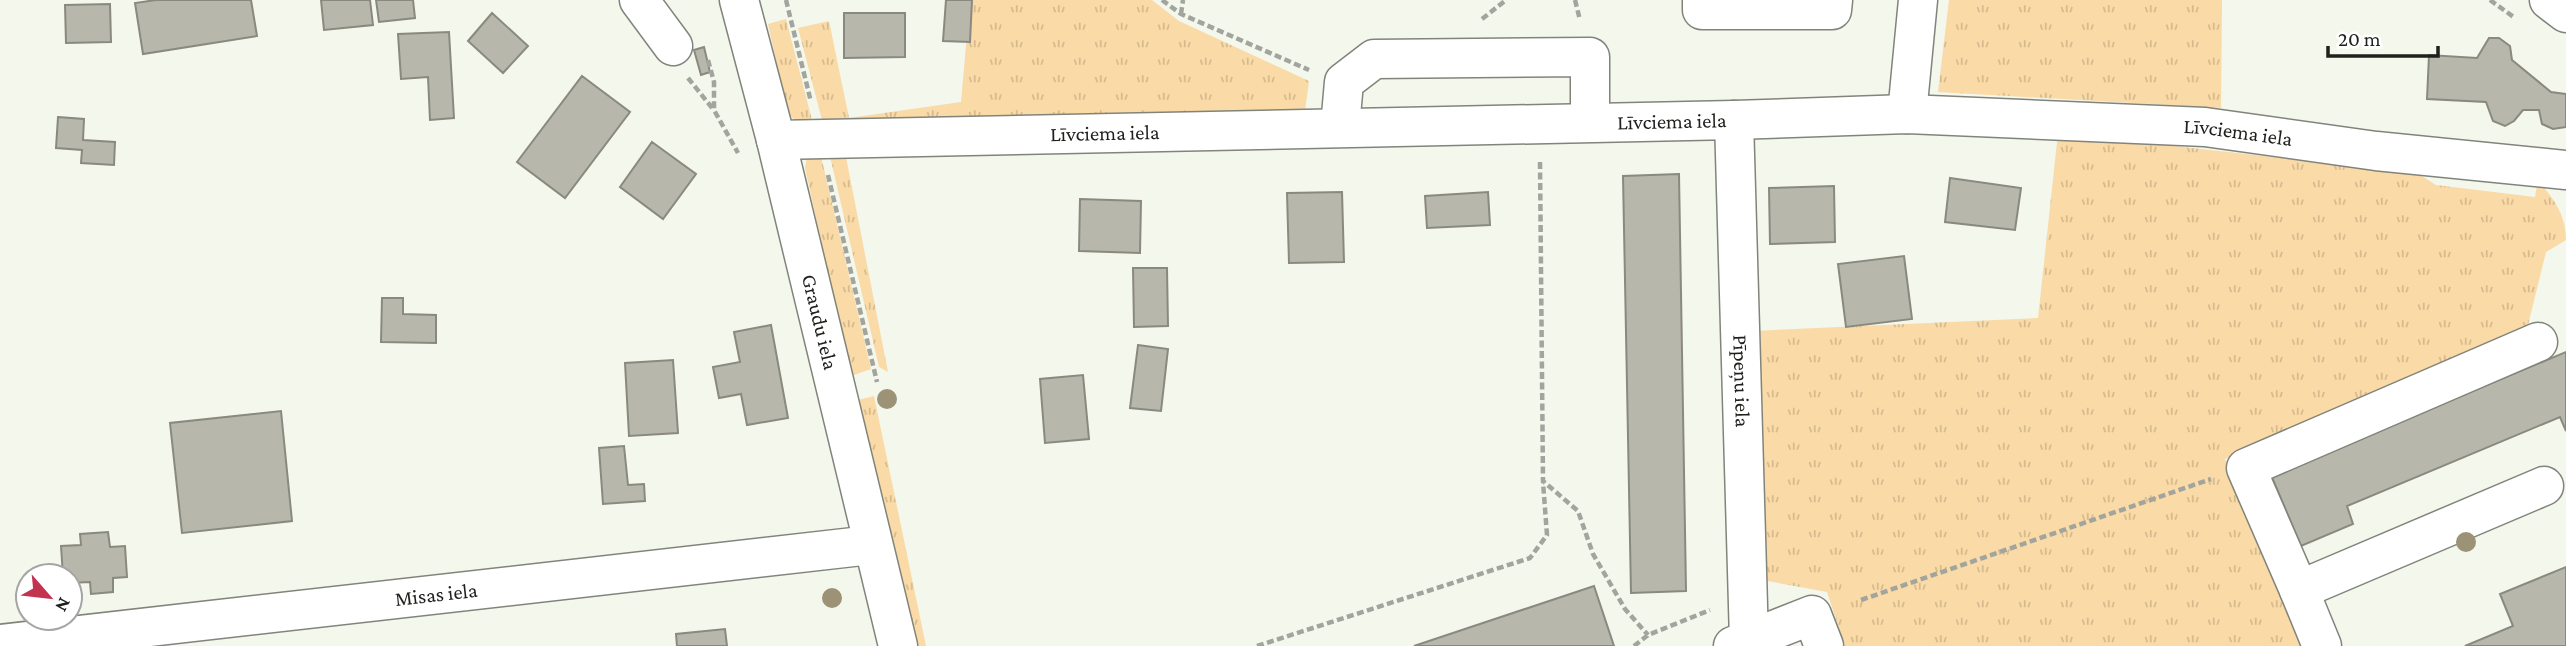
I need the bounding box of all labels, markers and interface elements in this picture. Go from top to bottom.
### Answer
scale bar [2328,14,2438,58]
text: 20 m [2338,27,2381,51]
street label: Līvciema iela [1617,108,1727,134]
street label: Līvciema iela [2183,114,2294,151]
street label: Līvciema iela [1050,120,1160,146]
street label: Graudu iela [797,272,843,372]
street label: Pīpeņu iela [1728,334,1755,428]
north arrow [14,562,84,632]
street label: Misas iela [394,578,479,611]
text: N [51,594,76,615]

